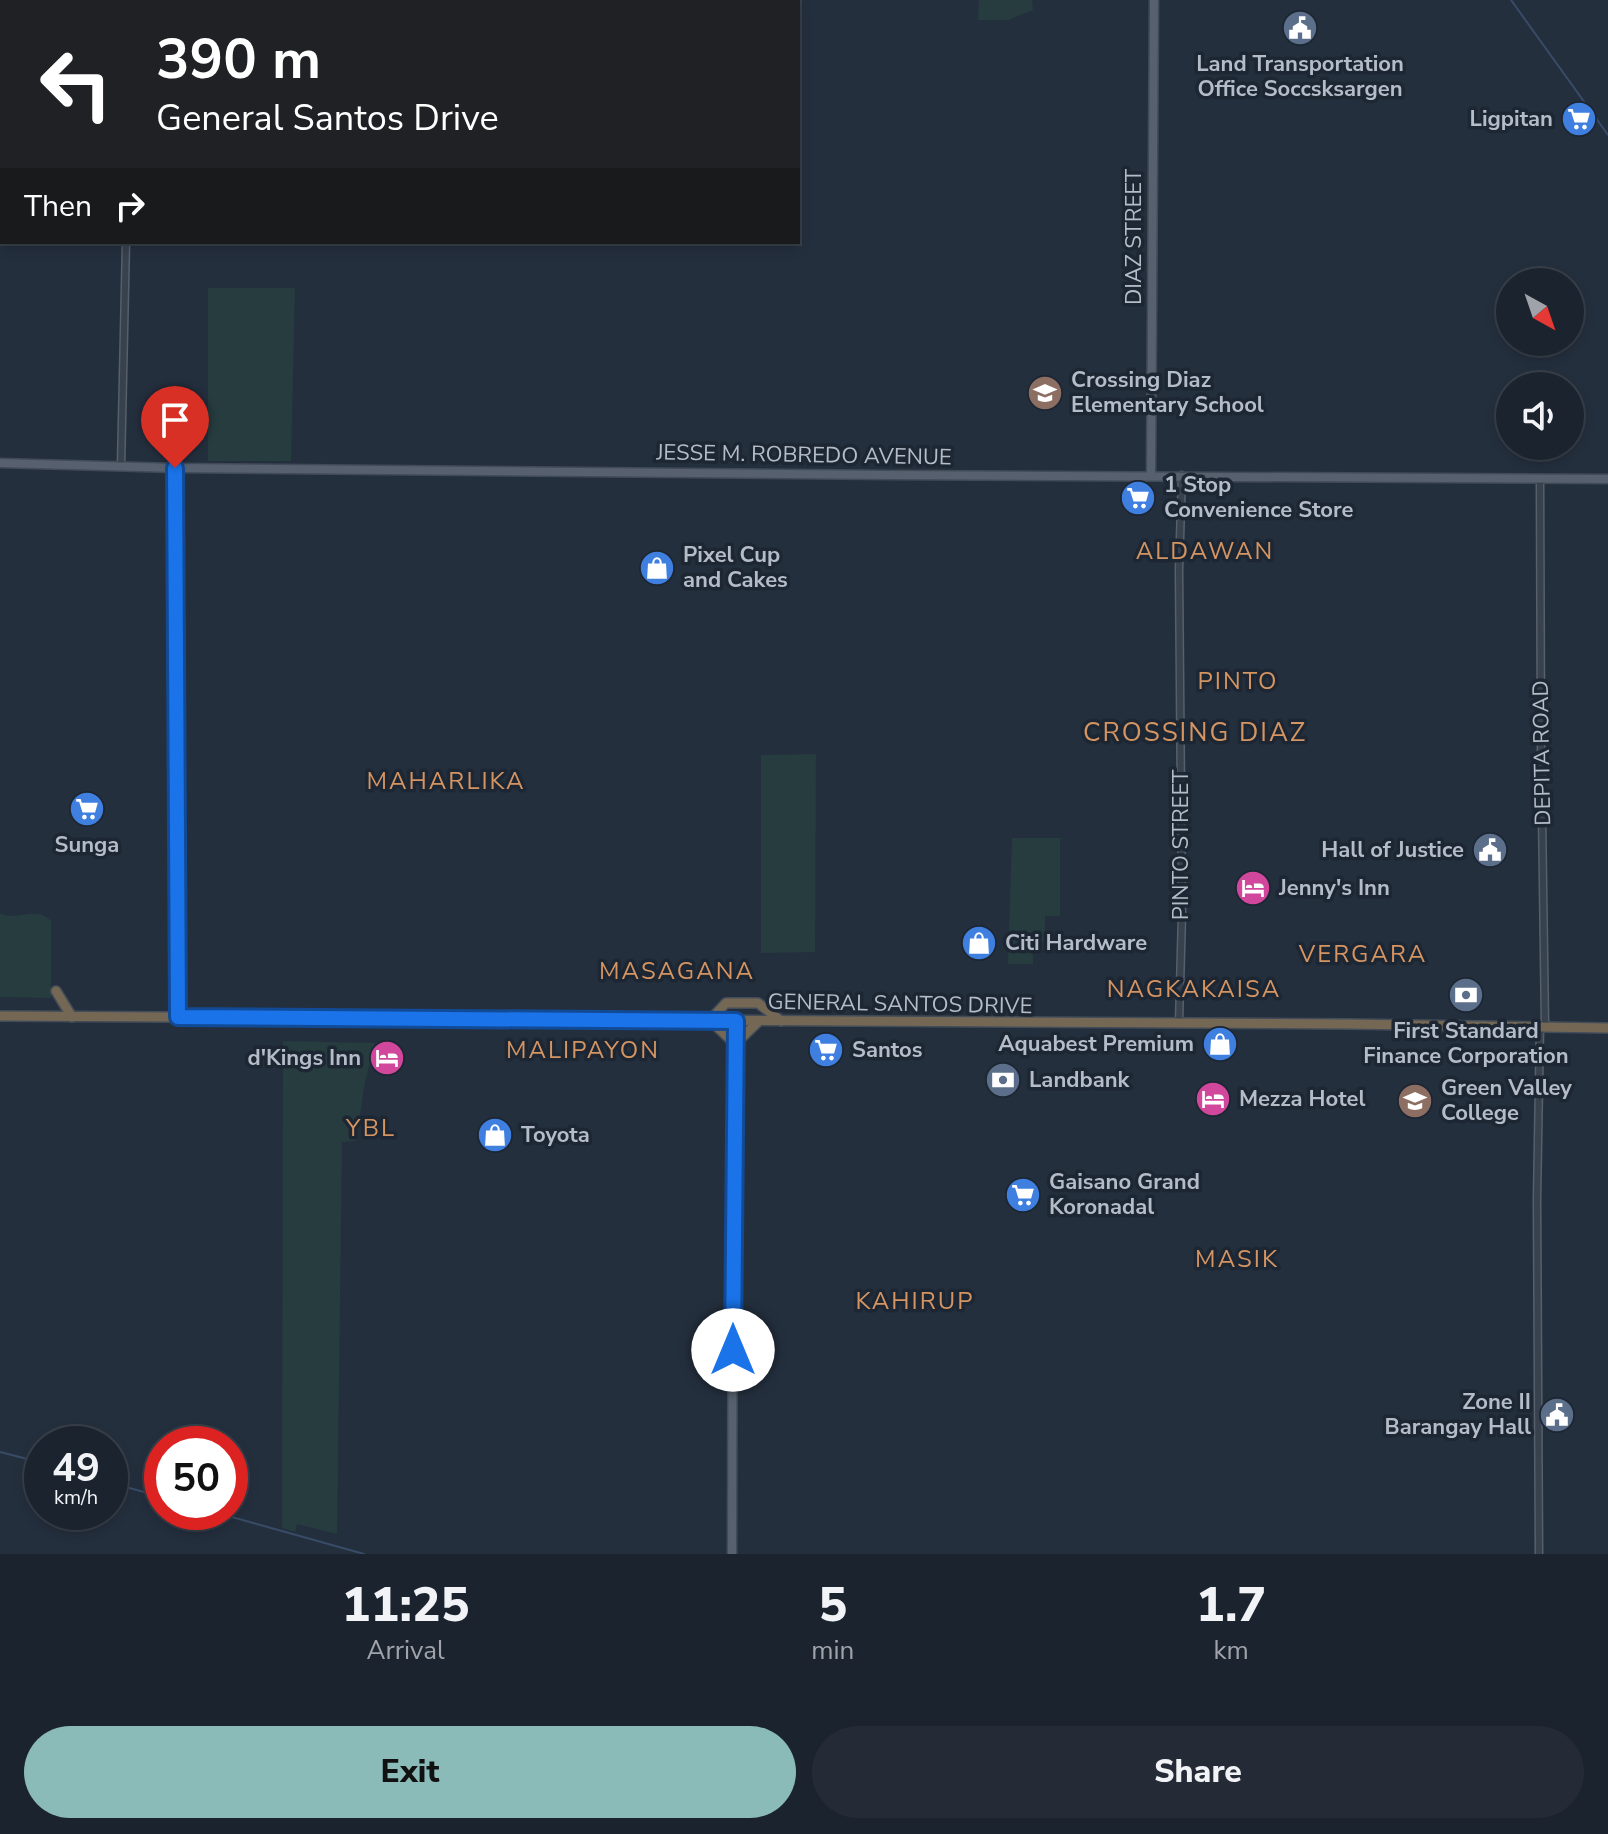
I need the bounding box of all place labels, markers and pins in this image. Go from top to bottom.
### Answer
public building icon: Land Transportation Office Soccsksargen [1281,9,1319,47]
place label: Land Transportation Office Soccsksargen [1196,49,1404,104]
supermarket icon: Ligpitan [1560,100,1598,138]
place label: Ligpitan [1470,104,1553,134]
place label: Crossing Diaz Elementary School [1071,365,1264,420]
school or university icon: Crossing Diaz Elementary School [1026,374,1064,412]
pin [141,386,209,468]
place label: 1 Stop Convenience Store [1164,470,1353,525]
supermarket icon: 1 Stop Convenience Store [1119,479,1157,517]
place label: Pixel Cup and Cakes [683,540,788,595]
shop icon: Pixel Cup and Cakes [638,549,676,587]
supermarket icon: Sunga [68,790,106,828]
place label: Sunga [55,830,119,860]
public building icon: Hall of Justice [1471,831,1509,869]
place label: Hall of Justice [1321,835,1464,865]
hotel icon: Jenny's Inn [1234,869,1272,907]
place label: Jenny's Inn [1278,873,1390,903]
shop icon: Citi Hardware [960,924,998,962]
place label: Citi Hardware [1005,928,1147,958]
bank icon: First Standard Finance Corporation [1447,976,1485,1014]
place label: First Standard Finance Corporation [1363,1016,1569,1071]
shop icon: Aquabest Premium [1201,1025,1239,1063]
place label: Aquabest Premium [998,1029,1194,1059]
supermarket icon: Santos [807,1031,845,1069]
place label: Santos [852,1035,923,1065]
hotel icon: d'Kings Inn [368,1039,406,1077]
place label: d'Kings Inn [248,1043,361,1073]
bank icon: Landbank [984,1061,1022,1099]
place label: Landbank [1029,1065,1131,1095]
place label: Green Valley College [1441,1073,1572,1128]
hotel icon: Mezza Hotel [1194,1080,1232,1118]
school or university icon: Green Valley College [1396,1082,1434,1120]
place label: Mezza Hotel [1239,1084,1365,1114]
shop icon: Toyota [476,1116,514,1154]
place label: Toyota [521,1120,590,1150]
place label: Gaisano Grand Koronadal [1049,1167,1200,1222]
supermarket icon: Gaisano Grand Koronadal [1004,1176,1042,1214]
place label: Zone II Barangay Hall [1385,1387,1531,1442]
public building icon: Zone II Barangay Hall [1538,1396,1576,1434]

